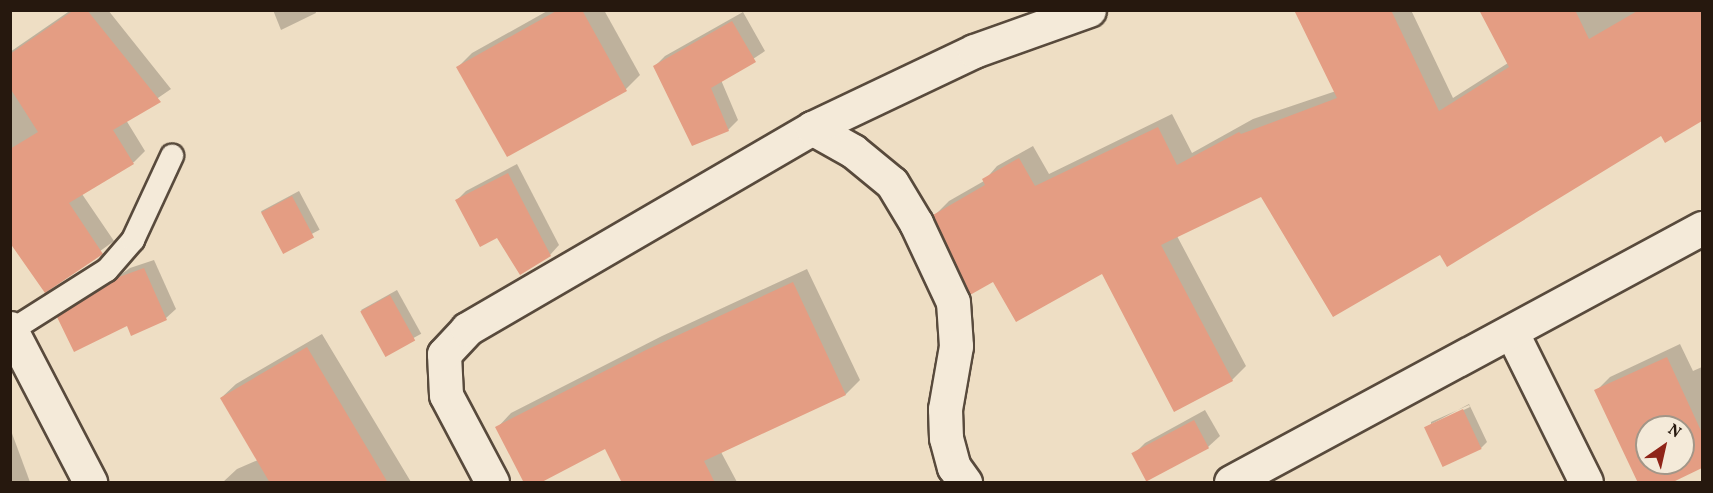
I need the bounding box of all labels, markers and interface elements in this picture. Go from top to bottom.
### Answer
north arrow [1635,415,1695,475]
text: N [1663,419,1685,444]

